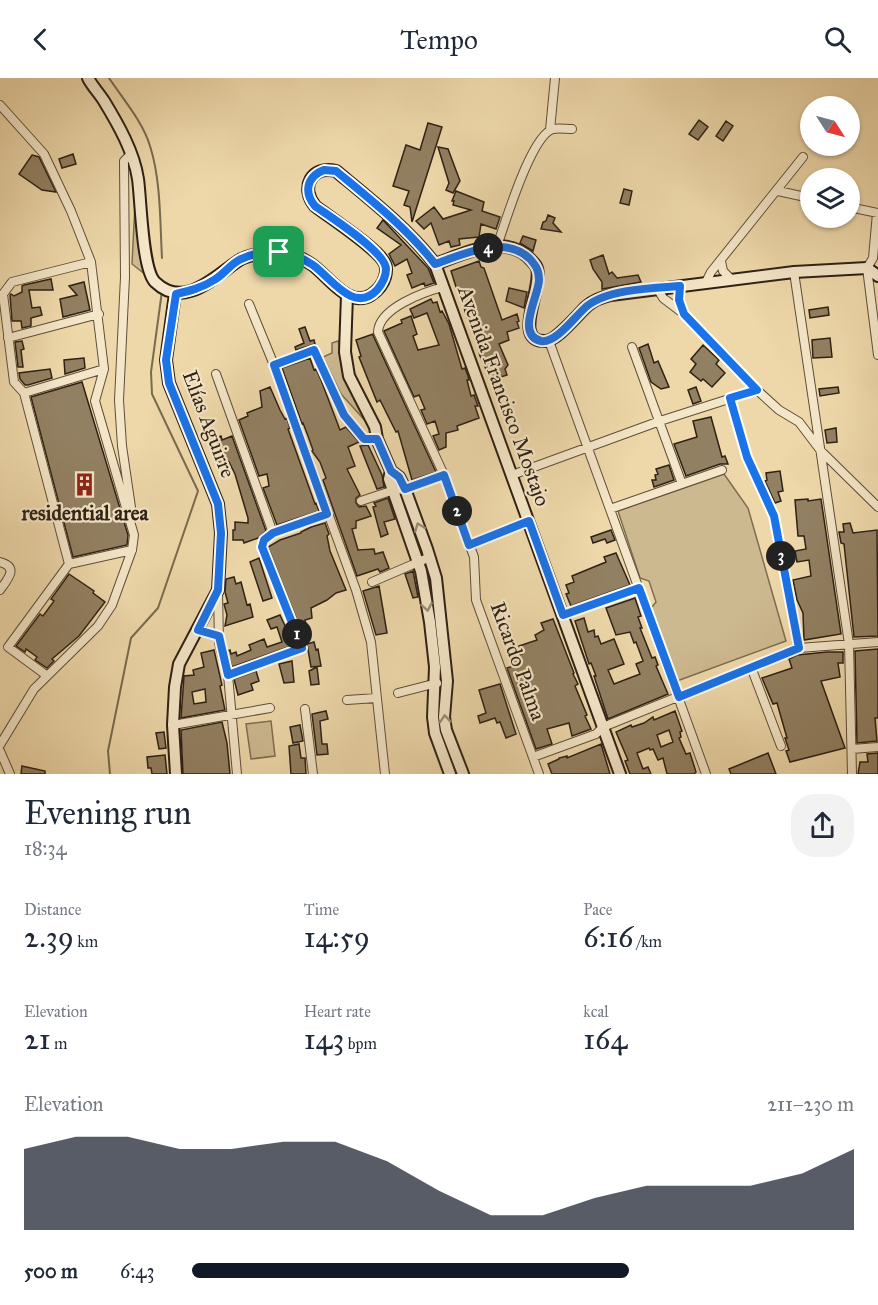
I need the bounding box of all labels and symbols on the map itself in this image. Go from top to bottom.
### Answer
north arrow [800,96,860,156]
pin [253,226,304,277]
pin: 4 [473,233,503,263]
street label: Avenida Francisco Mostajo [452,281,556,510]
street label: Elías Aguirre [177,367,241,482]
building icon: residential area [72,472,98,498]
pin: 2 [442,496,472,526]
place label: residential area [21,500,150,526]
one-way arrow [414,522,426,533]
pin: 3 [766,541,796,571]
street label: Ricardo Palma [484,598,552,724]
one-way arrow [421,603,433,612]
pin: 1 [282,619,312,649]
one-way arrow [439,714,452,723]

